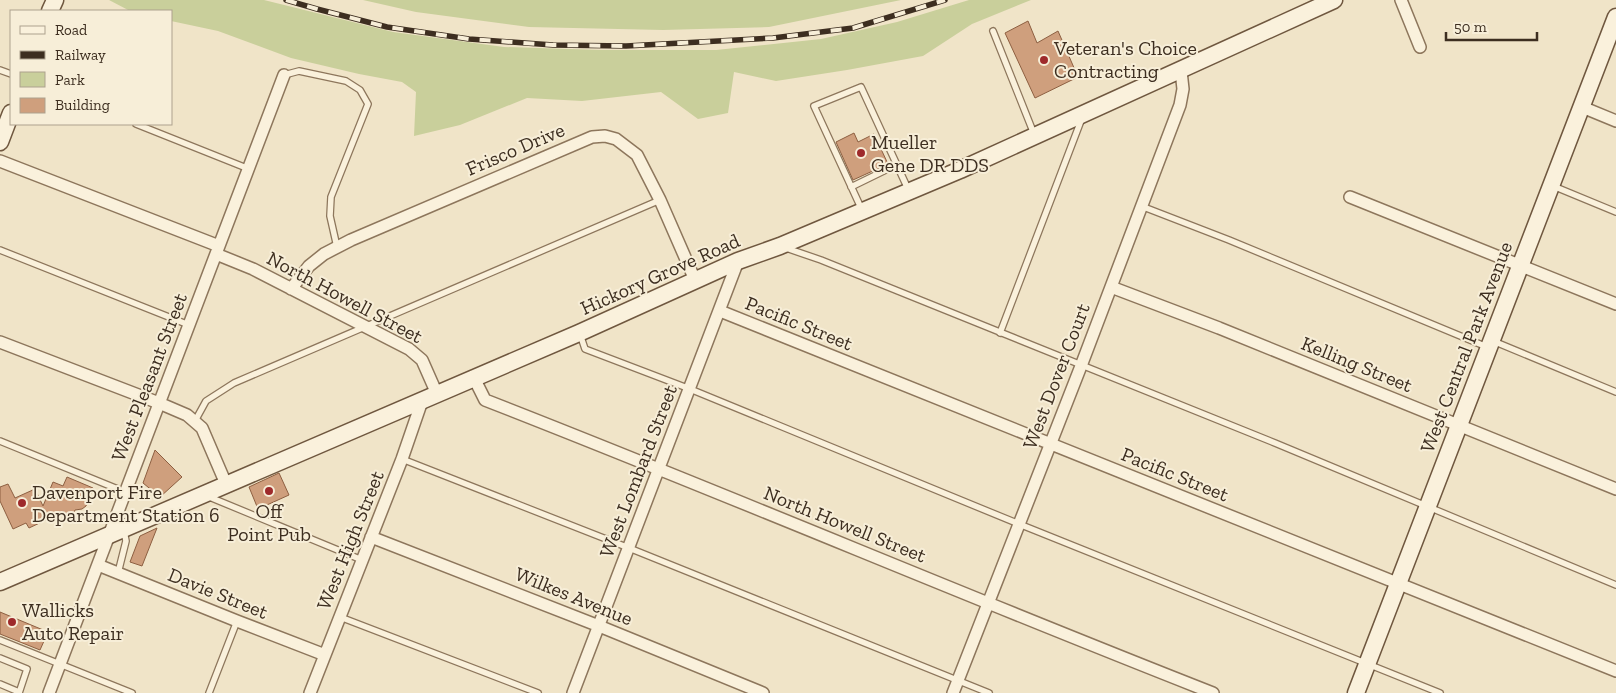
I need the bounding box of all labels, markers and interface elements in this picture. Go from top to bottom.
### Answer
legend [10,10,172,125]
scale bar [1446,10,1537,42]
text: 50 m [1454,18,1487,36]
text: Road [55,21,88,39]
place label: Veteran's Choice Contracting [1053,36,1197,83]
text: Railway [55,46,106,64]
marker: Veteran's Choice Contracting [1038,54,1050,66]
text: Park [55,71,85,89]
text: Building [55,96,110,114]
street label: Frisco Drive [462,117,568,181]
place label: Mueller Gene DR DDS [871,130,989,177]
marker: Mueller Gene DR DDS [855,147,867,159]
street label: Hickory Grove Road [577,228,743,320]
street label: West Central Park Avenue [1415,238,1517,456]
street label: North Howell Street [263,246,428,348]
street label: West Pleasant Street [106,289,192,465]
street label: Pacific Street [742,291,857,356]
street label: West Dover Court [1017,299,1095,452]
street label: Kelling Street [1298,331,1417,397]
street label: West Lombard Street [594,381,682,561]
street label: Pacific Street [1118,442,1233,507]
street label: West High Street [311,466,389,613]
place label: Davenport Fire Department Station 6 [32,480,220,527]
street label: North Howell Street [760,480,930,568]
marker: Off Point Pub [263,485,275,497]
marker: Davenport Fire Department Station 6 [16,497,28,509]
place label: Off Point Pub [227,499,311,546]
street label: Davie Street [165,562,272,624]
street label: Wilkes Avenue [512,562,636,630]
place label: Wallicks Auto Repair [22,598,124,645]
marker: Wallicks Auto Repair [6,616,18,628]

